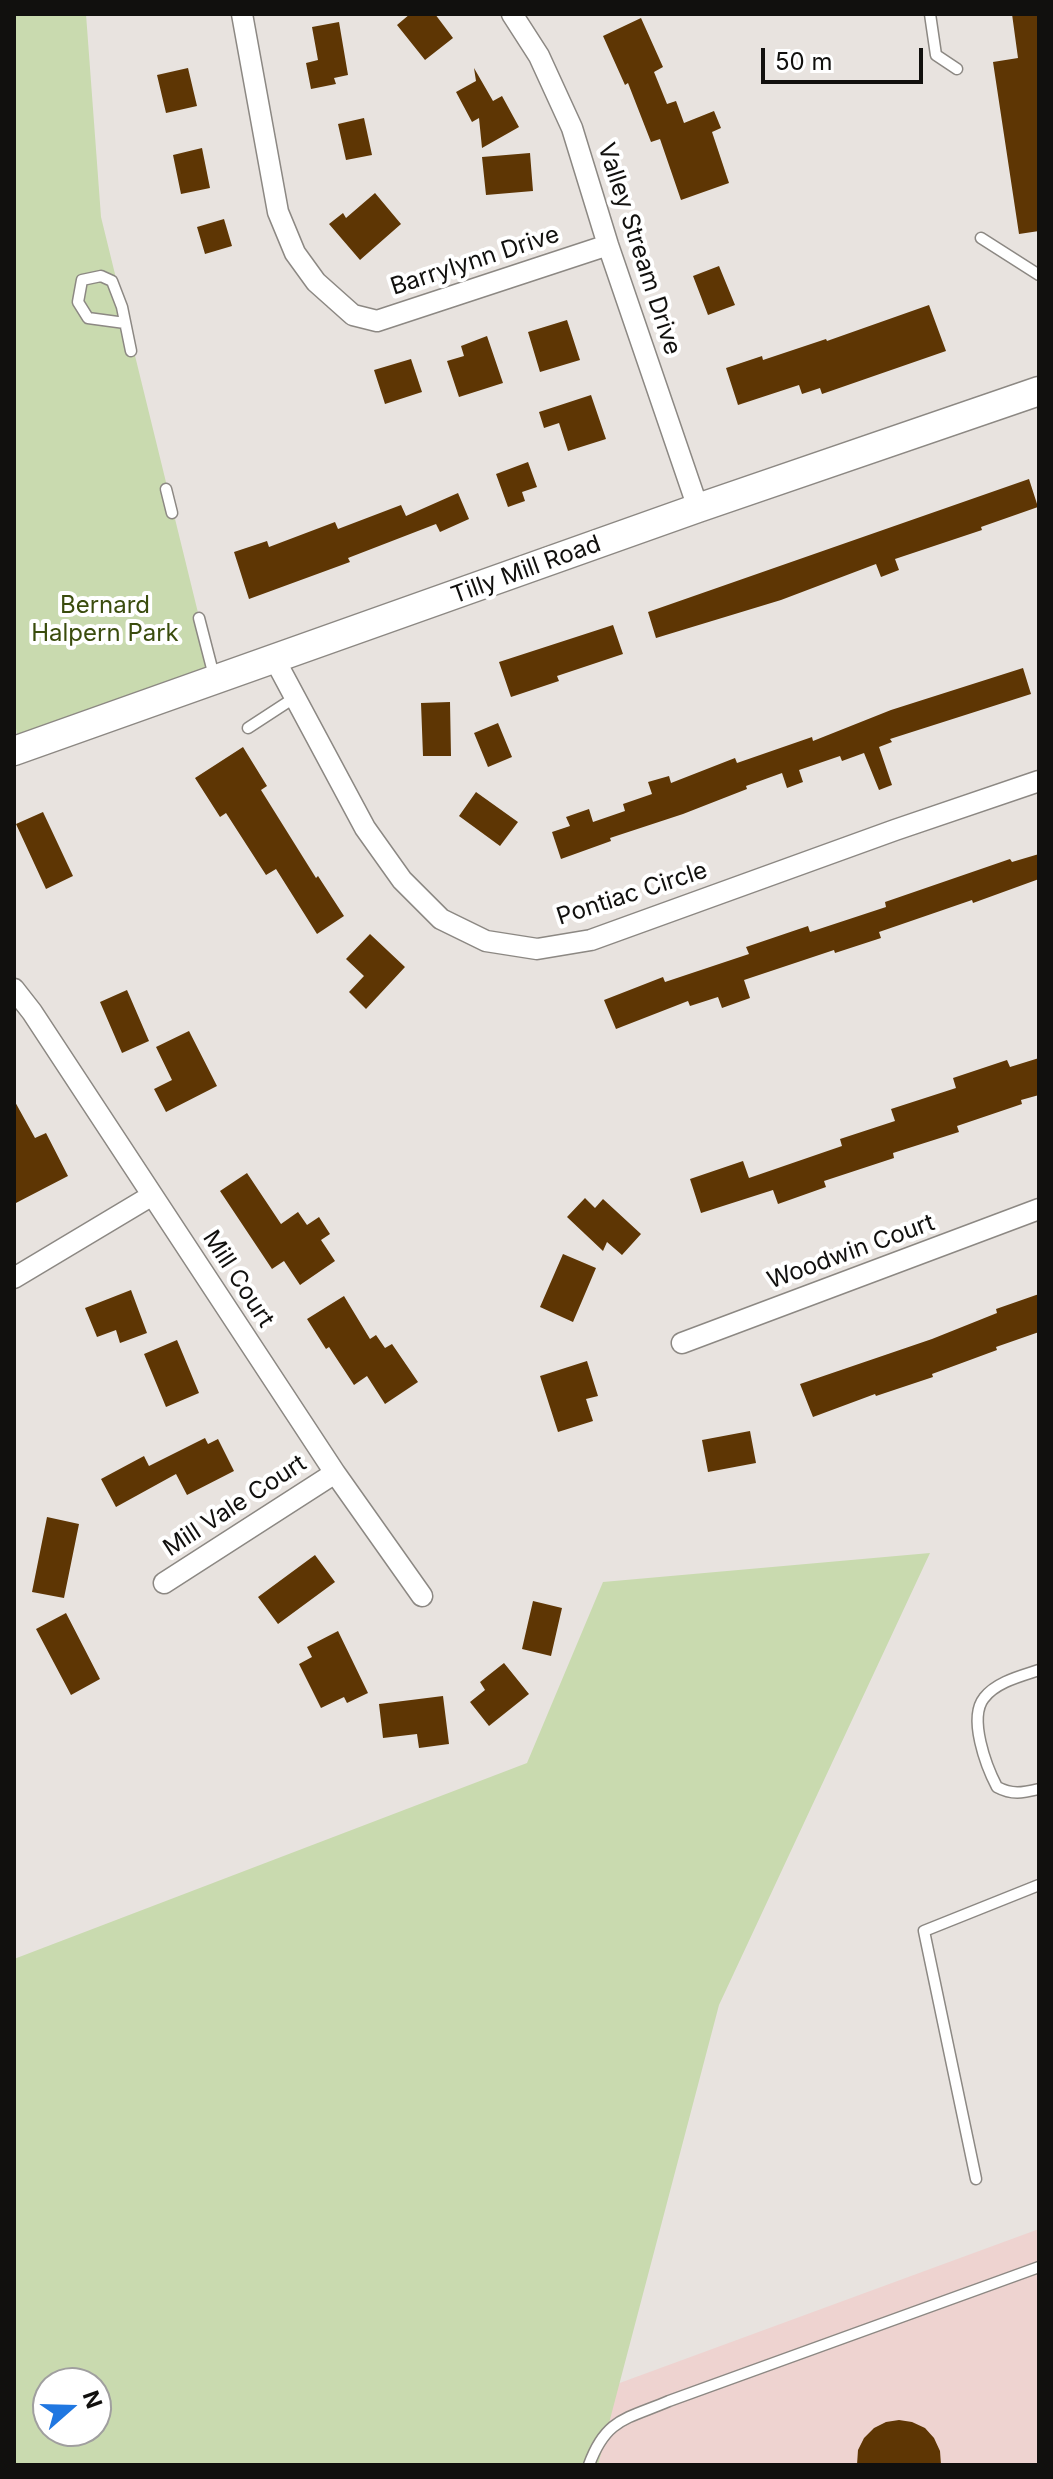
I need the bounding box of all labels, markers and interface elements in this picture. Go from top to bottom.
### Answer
scale bar [765,32,927,82]
text: 50 m [775,47,833,76]
street label: Valley Stream Drive [591,139,687,359]
street label: Barrylynn Drive [387,220,563,302]
street label: Tilly Mill Road [447,530,605,610]
park label: Bernard Halpern Park [31,592,179,648]
street label: Pontiac Circle [553,856,711,932]
street label: Woodwin Court [764,1208,938,1296]
street label: Mill Court [196,1225,280,1333]
street label: Mill Vale Court [158,1449,312,1563]
north arrow [32,2367,112,2447]
text: N [78,2387,108,2412]

